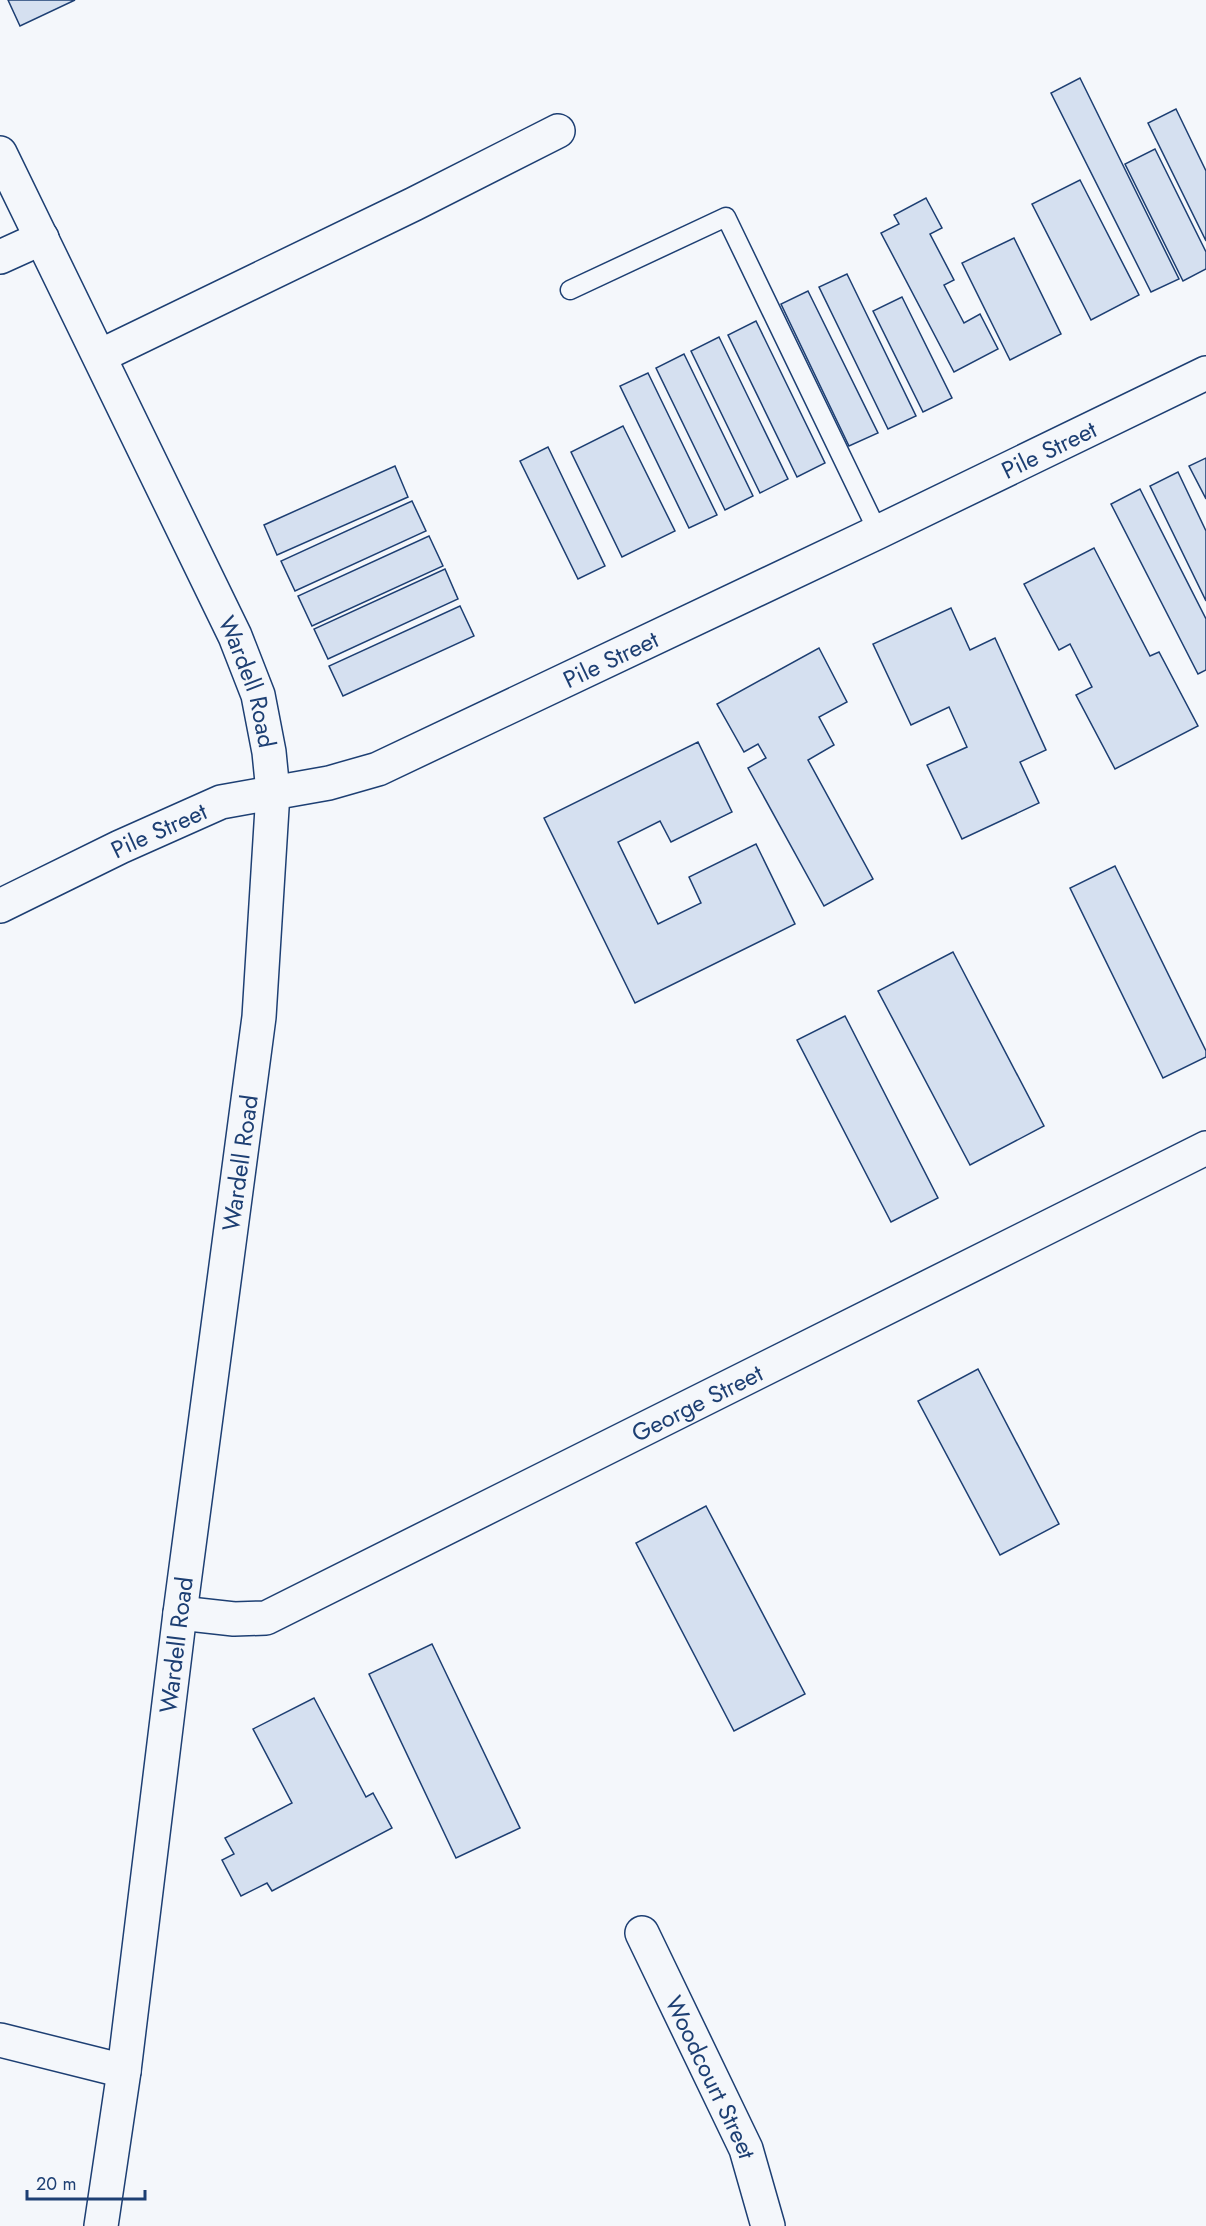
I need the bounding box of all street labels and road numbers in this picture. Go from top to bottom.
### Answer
street label: Pile Street [995,411,1102,487]
street label: Wardell Road [210,610,285,751]
street label: Pile Street [557,621,664,697]
street label: Pile Street [105,793,212,867]
street label: Wardell Road [213,1093,267,1233]
street label: George Street [625,1355,769,1450]
street label: Wardell Road [150,1575,202,1715]
street label: Woodcourt Street [657,1990,765,2163]

